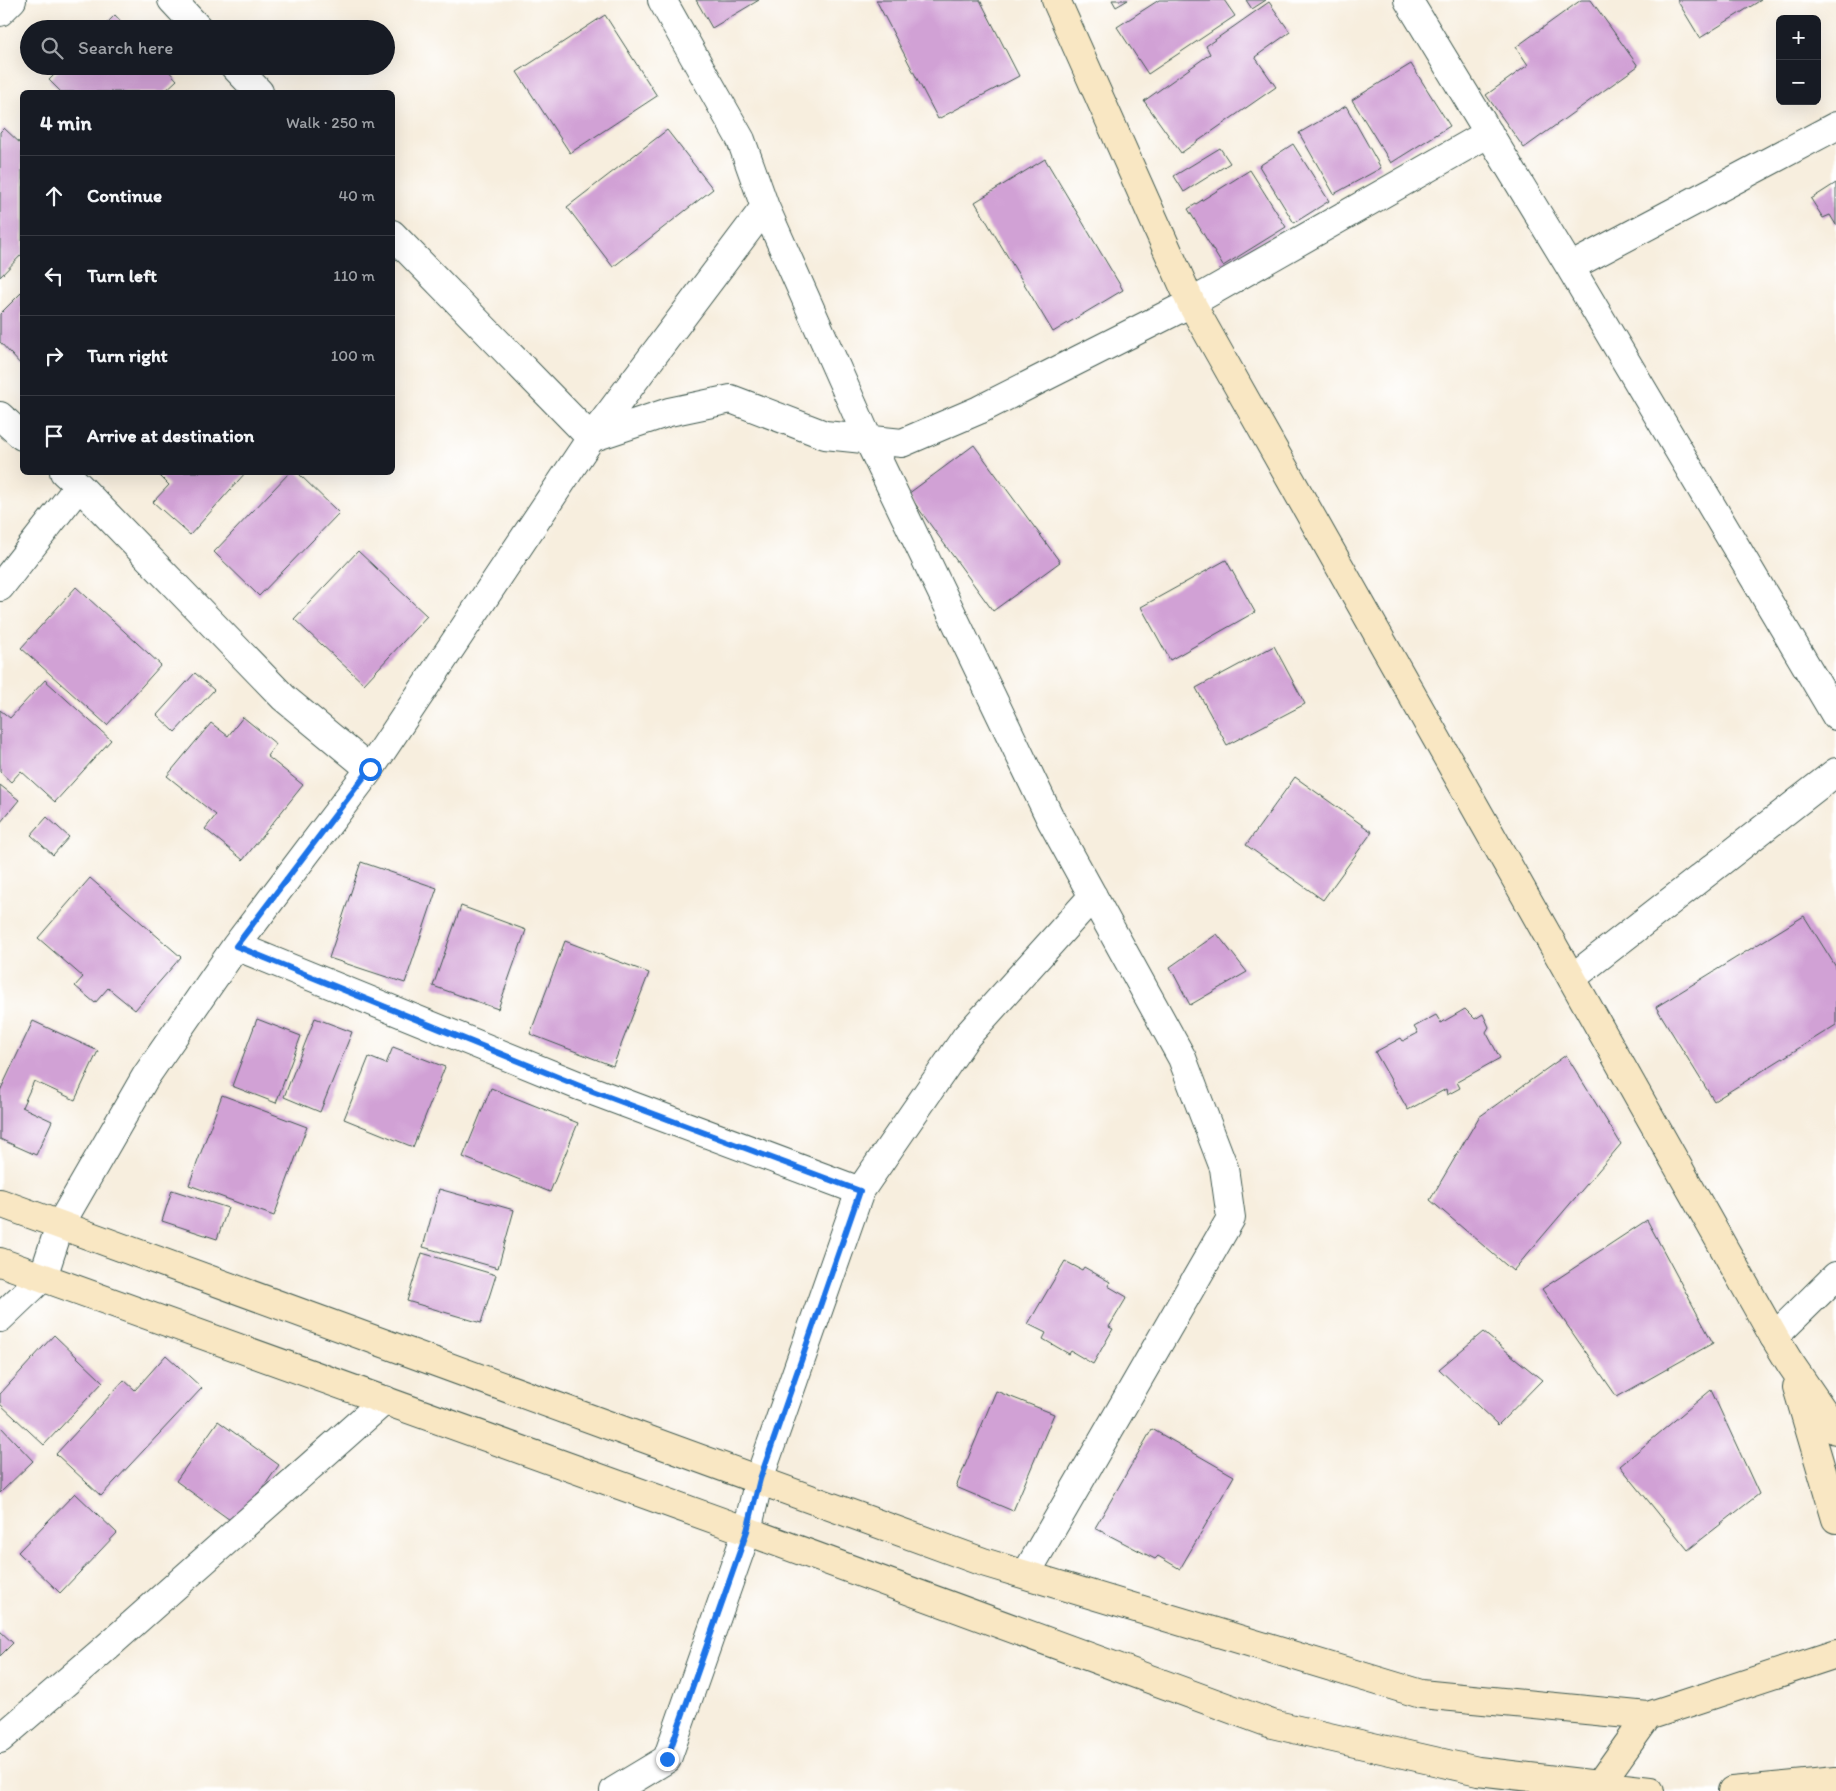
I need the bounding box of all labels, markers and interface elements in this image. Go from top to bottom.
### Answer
map controls [1776,15,1821,105]
button: + [1776,15,1821,60]
search box [20,20,395,75]
icon: search [38,34,66,62]
text: Search here [78,36,173,59]
button: − [1776,60,1821,105]
text: 4 min [40,110,92,135]
text: Walk · 250 m [286,113,375,132]
icon: ahead [40,182,68,210]
text: Continue [87,184,162,207]
text: 40 m [338,186,375,205]
icon: left [40,262,68,290]
text: Turn left [87,264,157,287]
text: 110 m [333,266,375,285]
icon: right [40,342,68,370]
text: Turn right [87,344,168,367]
text: 100 m [331,346,375,365]
icon: arrive [40,422,68,450]
text: Arrive at destination [87,424,254,447]
route start [359,758,382,781]
route end [656,1748,679,1771]

